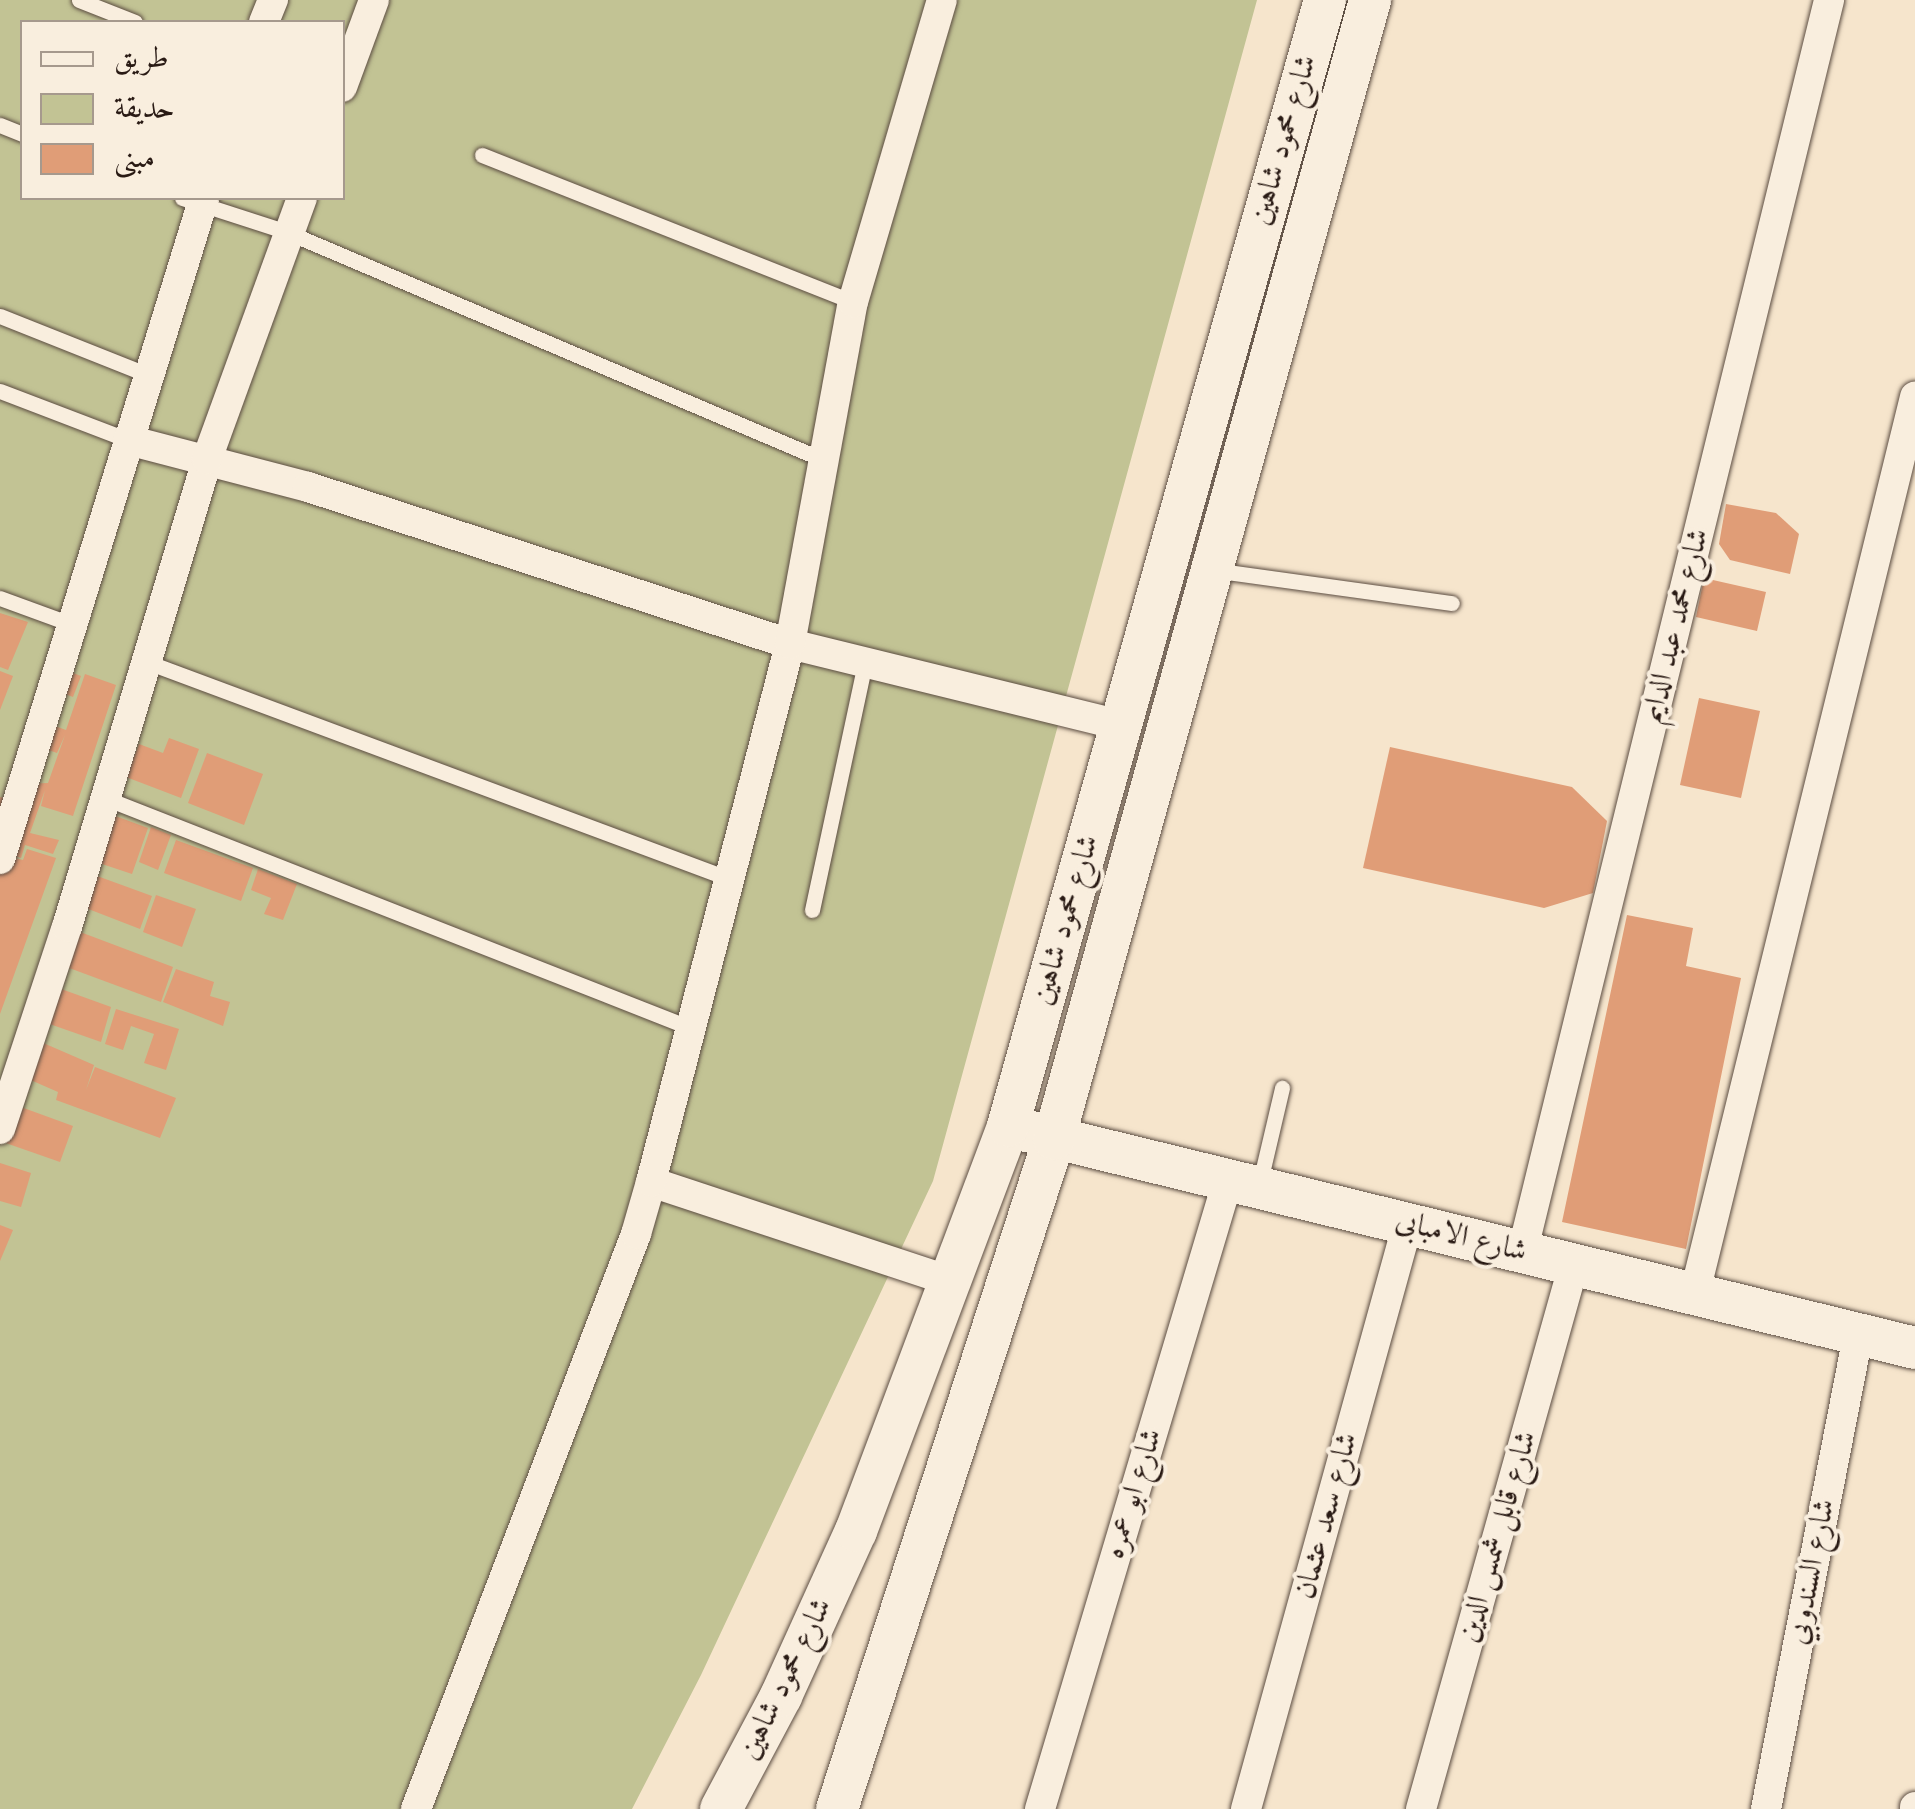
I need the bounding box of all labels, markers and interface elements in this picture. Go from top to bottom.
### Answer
legend [20,20,345,200]
text: طريق [114,44,169,74]
street label: شارع محمود شاهين [1243,51,1325,229]
text: حديقة [114,94,175,124]
text: مبنى [114,144,155,174]
street label: شارع محمد عبد الدايم [1634,525,1718,727]
street label: شارع محمود شاهين [1025,831,1107,1009]
street label: شارع الامبابى [1392,1203,1530,1271]
street label: شارع ابو عمره [1097,1425,1171,1563]
street label: شارع قابل شمس الدين [1451,1427,1545,1647]
street label: شارع سعد عثمان [1288,1429,1366,1603]
street label: شارع السندوبي [1780,1496,1844,1648]
street label: شارع محمود شاهين [731,1593,841,1765]

